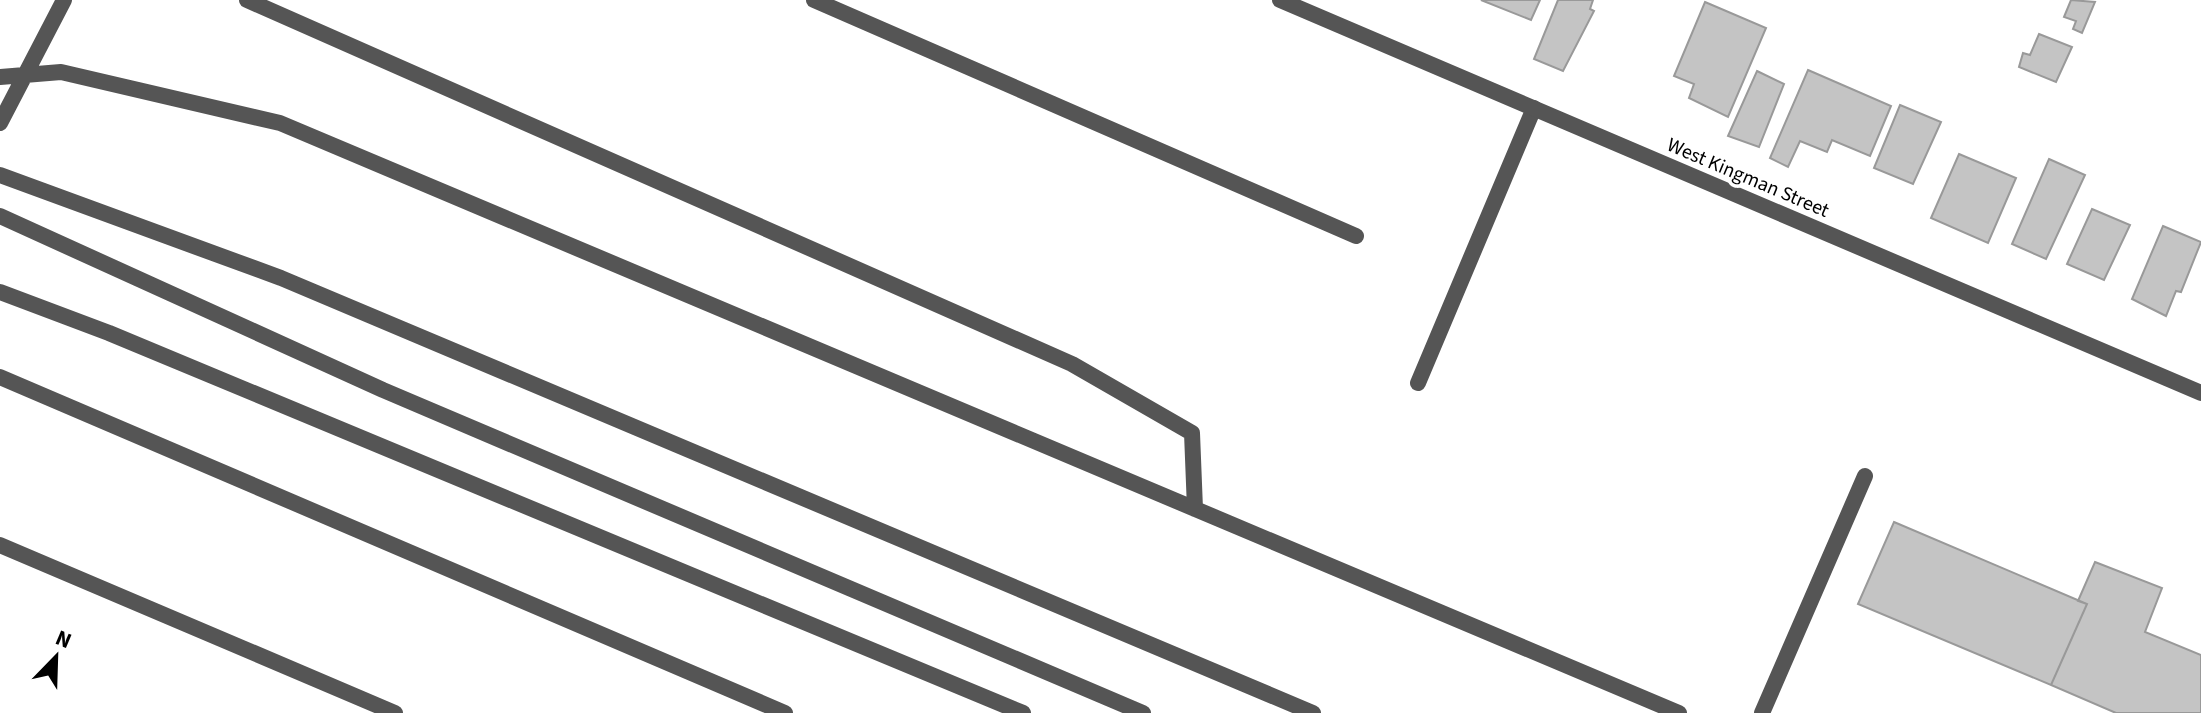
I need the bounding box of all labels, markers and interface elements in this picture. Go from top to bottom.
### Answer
street label: West Kingman Street [1663,131,1834,225]
north arrow [16,617,96,697]
text: N [50,622,76,657]

